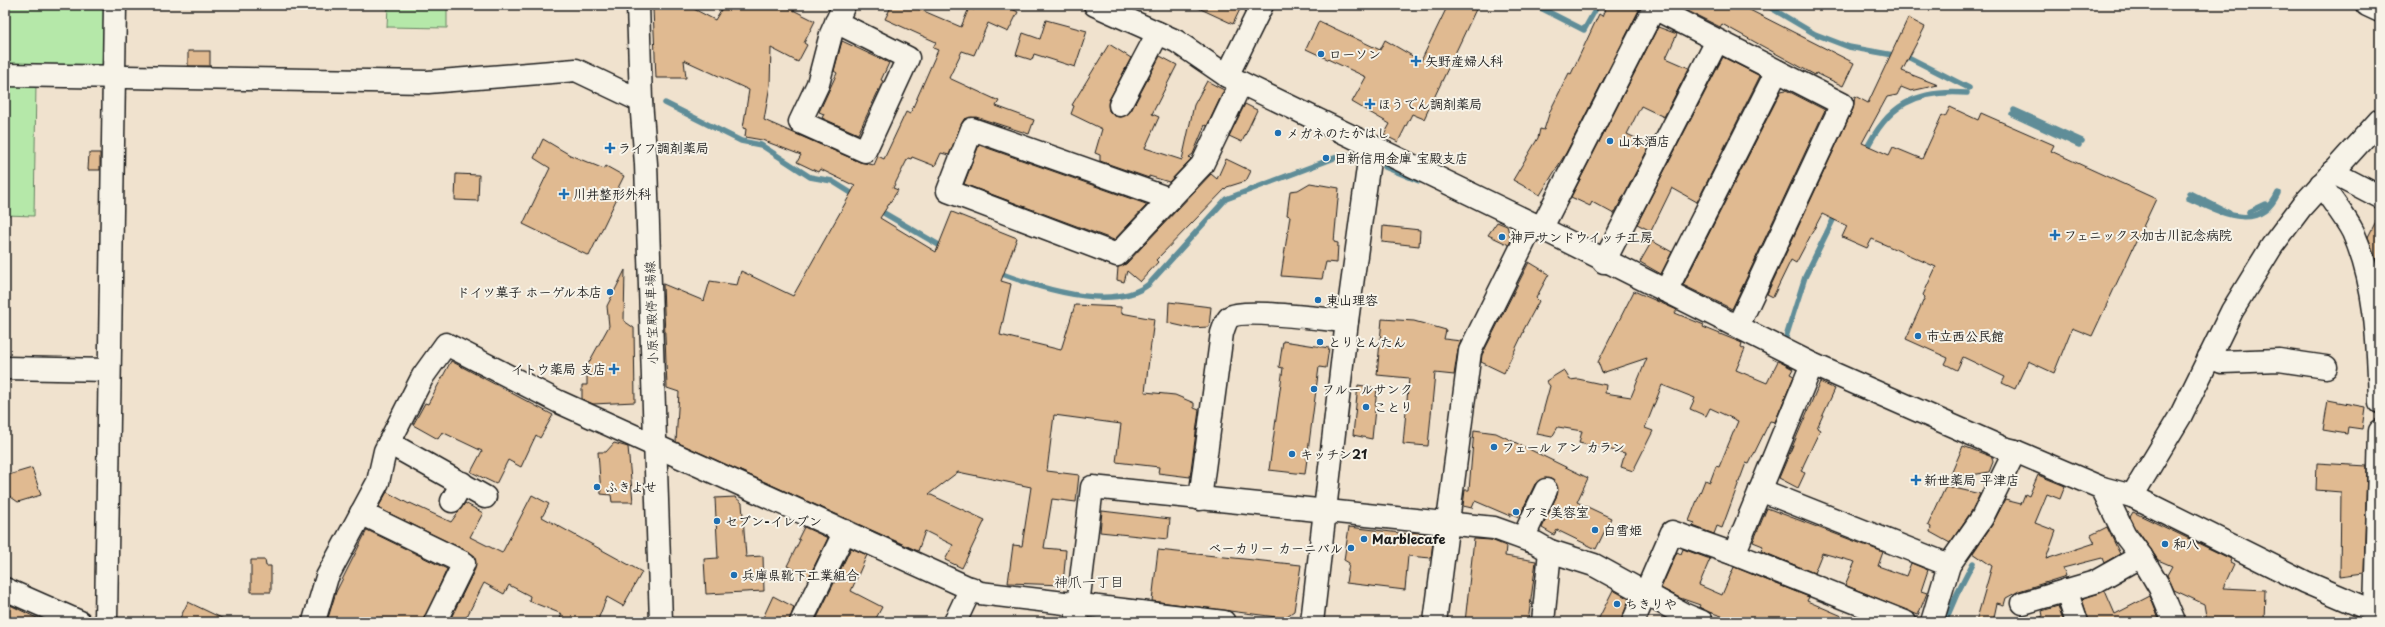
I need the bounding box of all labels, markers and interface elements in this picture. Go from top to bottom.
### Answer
place label: ローソン [1329,44,1381,63]
marker: ローソン [1316,49,1326,59]
place label: 矢野産婦人科 [1425,51,1504,70]
marker: 矢野産婦人科 [1410,55,1422,67]
place label: ほうでん調剤薬局 [1378,94,1482,113]
marker: ほうでん調剤薬局 [1365,99,1375,109]
place label: メガネのたかはし [1286,123,1390,142]
marker: メガネのたかはし [1273,128,1283,138]
place label: 山本酒店 [1618,131,1670,150]
marker: 山本酒店 [1605,136,1615,146]
place label: ライフ調剤薬局 [618,138,709,157]
marker: ライフ調剤薬局 [605,143,615,153]
place label: 日新信用金庫 宝殿支店 [1334,148,1468,167]
marker: 日新信用金庫 宝殿支店 [1321,153,1331,163]
place label: 川井整形外科 [573,184,652,203]
marker: 川井整形外科 [558,188,570,200]
place label: フェニックス加古川記念病院 [2064,225,2232,244]
place label: 神戸サンドウイッチ工房 [1510,227,1653,246]
marker: フェニックス加古川記念病院 [2049,229,2061,241]
marker: 神戸サンドウイッチ工房 [1497,232,1507,242]
street label: 小原宝殿停車場線 [639,260,662,365]
place label: ドイツ菓子 ホーゲル本店 [456,282,602,301]
marker: ドイツ菓子 ホーゲル本店 [605,287,615,297]
place label: 東山理容 [1326,290,1378,309]
marker: 東山理容 [1313,295,1323,305]
place label: 市立西公民館 [1926,326,2004,345]
marker: 市立西公民館 [1913,331,1923,341]
place label: とりとんたん [1328,332,1406,351]
marker: とりとんたん [1315,337,1325,347]
place label: イトウ薬局 支店 [511,359,606,378]
marker: イトウ薬局 支店 [609,364,619,374]
place label: フルールサンク [1322,379,1413,398]
marker: フルールサンク [1309,384,1319,394]
place label: ことり [1374,397,1413,416]
marker: ことり [1361,402,1371,412]
place label: フェール アン カラン [1502,437,1625,456]
marker: フェール アン カラン [1489,442,1499,452]
place label: キッチン21 [1300,444,1367,463]
marker: キッチン21 [1287,449,1297,459]
place label: 新世薬局 平津店 [1924,470,2019,489]
marker: 新世薬局 平津店 [1911,475,1921,485]
place label: ふきよせ [605,477,657,496]
marker: ふきよせ [592,482,602,492]
place label: アミ美容室 [1524,502,1589,521]
marker: アミ美容室 [1511,507,1521,517]
place label: セブン-イレブン [725,511,822,530]
marker: セブン-イレブン [712,516,722,526]
place label: 白雪姫 [1603,520,1642,539]
marker: 白雪姫 [1590,525,1600,535]
place label: Marblecafe [1372,529,1445,548]
marker: Marblecafe [1359,534,1369,544]
place label: 和八 [2173,534,2199,553]
place label: ベーカリー カーニバル [1209,538,1343,557]
marker: 和八 [2160,539,2170,549]
marker: ベーカリー カーニバル [1346,543,1356,553]
place label: 兵庫県靴下工業組合 [742,565,859,584]
marker: 兵庫県靴下工業組合 [729,570,739,580]
district label: 神爪一丁目 [1054,571,1124,592]
place label: ちきりや [1625,594,1677,613]
marker: ちきりや [1612,599,1622,609]

